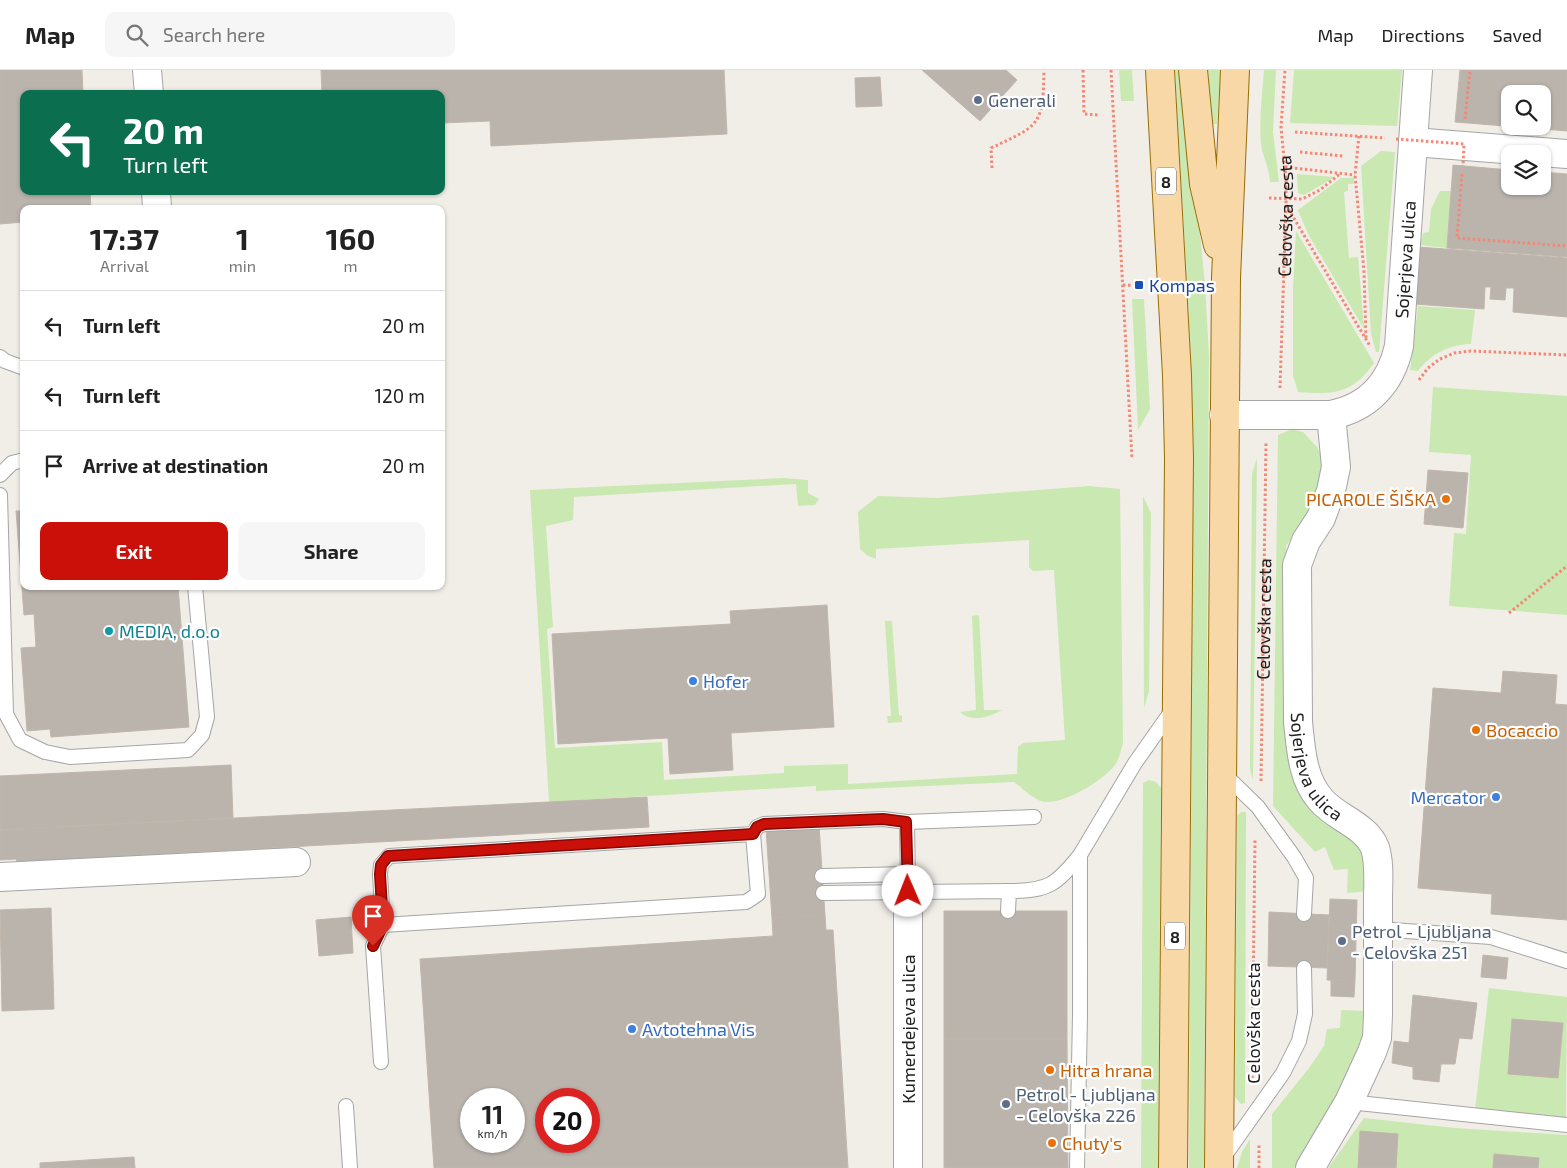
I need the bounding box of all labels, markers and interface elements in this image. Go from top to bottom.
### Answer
search box [105,12,455,57]
text: Map [25,20,75,49]
icon: search [123,21,151,49]
text: Search here [163,23,265,46]
text: Map [1317,24,1354,46]
text: Directions [1382,24,1465,46]
text: Saved [1493,24,1542,46]
map controls [1501,85,1551,195]
button: search [1501,85,1551,135]
place label: Generali [988,89,1056,111]
marker: Generali [972,94,984,106]
text: 20 m [123,109,204,151]
icon: left [40,110,105,175]
button: layers [1501,145,1551,195]
text: Turn left [123,151,208,177]
street label: Celovška cesta [1273,154,1297,277]
road number: 8 [1156,168,1176,194]
street label: Sojerjeva ulica [1390,200,1420,319]
text: 17:37 [90,220,159,256]
text: 1 [236,220,249,256]
text: 160 [326,220,375,256]
text: Arrival [100,256,149,275]
text: min [229,256,256,275]
text: m [344,256,358,275]
place label: Kompas [1149,274,1215,296]
marker: Kompas [1133,279,1145,291]
icon: left [40,312,68,340]
text: Turn left [83,314,160,337]
text: 20 m [382,314,425,337]
icon: left [40,382,68,410]
text: Turn left [83,384,160,407]
text: 120 m [374,384,425,407]
icon: arrive [40,452,68,480]
text: Arrive at destination [83,454,268,477]
text: 20 m [382,454,425,477]
place label: PICAROLE ŠIŠKA [1306,488,1437,510]
marker: PICAROLE ŠIŠKA [1440,493,1452,505]
button: Exit [40,522,228,580]
button: Share [238,522,425,580]
street label: Celovška cesta [1251,558,1275,680]
place label: MEDIA, d.o.o [119,620,220,642]
marker: MEDIA, d.o.o [103,625,115,637]
place label: Hofer [703,670,749,692]
marker: Hofer [687,675,699,687]
street label: Sojerjeva ulica [1287,712,1347,825]
place label: Bocaccio [1486,719,1558,741]
marker: Bocaccio [1470,724,1482,736]
place label: Mercator [1411,786,1486,808]
marker: Mercator [1490,791,1502,803]
position arrow [881,864,933,916]
pin [352,895,394,946]
icon: arrive [359,902,387,930]
place label: Petrol - Ljubljana - Celovška 251 [1352,920,1492,963]
road number: 8 [1165,922,1185,949]
marker: Petrol - Ljubljana - Celovška 251 [1336,935,1348,947]
street label: Kumerdejeva ulica [897,954,919,1104]
street label: Celovška cesta [1242,962,1264,1084]
place label: Avtotehna Vis [642,1018,755,1040]
marker: Avtotehna Vis [626,1023,638,1035]
place label: Hitra hrana [1060,1059,1152,1081]
marker: Hitra hrana [1044,1064,1056,1076]
place label: Petrol - Ljubljana - Celovška 226 [1016,1083,1156,1126]
speed limit sign: 20 [535,1088,600,1153]
marker: Petrol - Ljubljana - Celovška 226 [1000,1098,1012,1110]
text: 11 [482,1099,503,1129]
text: km/h [478,1126,507,1140]
place label: Chuty's [1062,1132,1122,1154]
marker: Chuty's [1046,1137,1058,1149]

